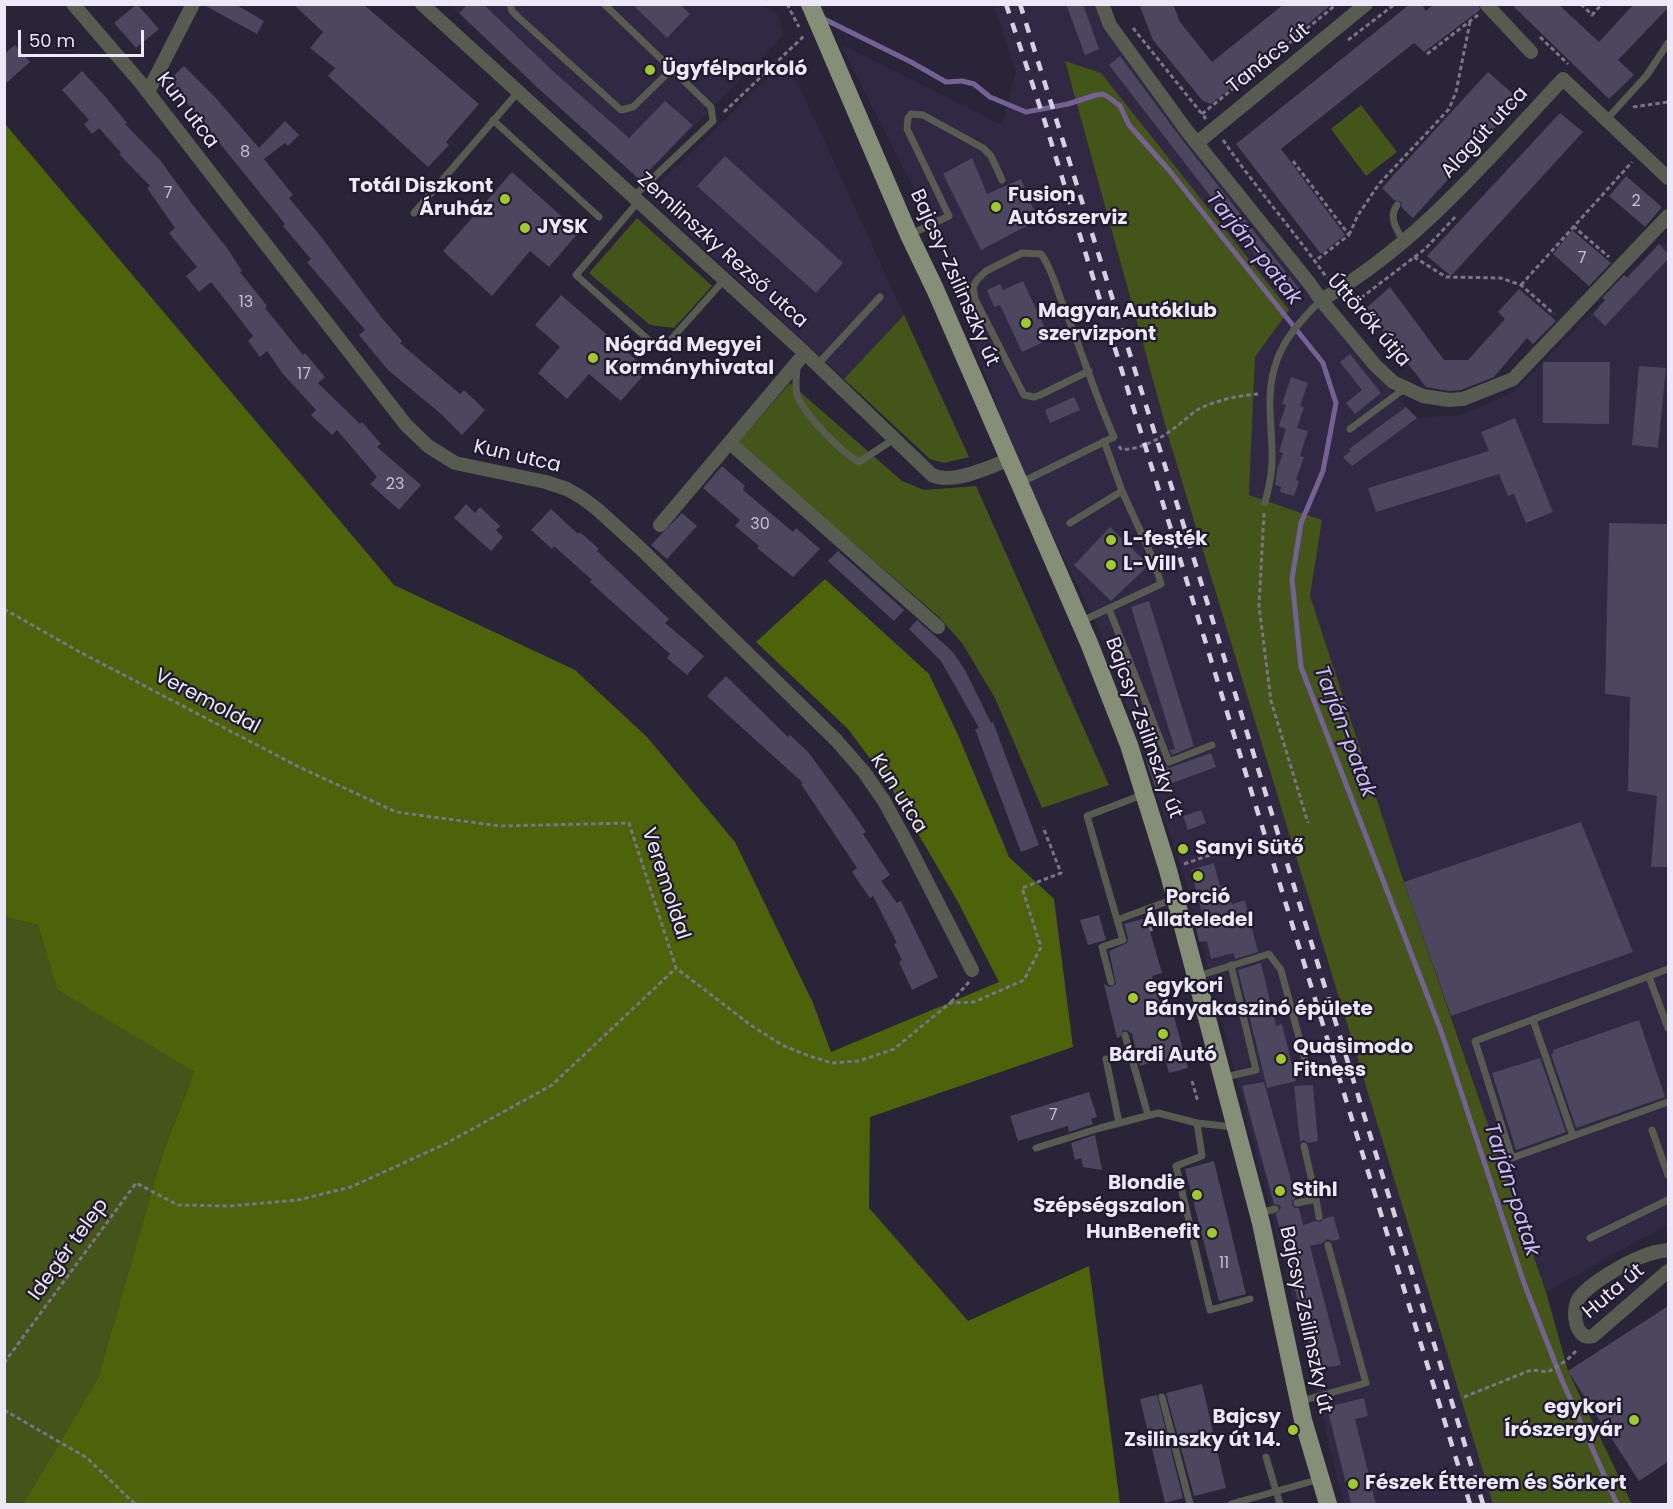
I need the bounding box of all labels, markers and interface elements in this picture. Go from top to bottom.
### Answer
scale bar [21,18,147,56]
street label: Tanács út [1223,19,1315,99]
text: 50 m [29,28,75,53]
place label: Ügyfélparkoló [662,58,807,82]
marker: Ügyfélparkoló [643,63,657,77]
street label: Kun utca [151,68,223,154]
street label: Alagút utca [1436,82,1534,184]
house number: 8 [240,143,250,163]
street label: Zemlinszky Rezső utca [632,168,812,334]
place label: Totál Diszkont Áruház [348,175,493,222]
house number: 7 [164,184,172,204]
place label: Fusion Autószerviz [1008,184,1127,231]
street label: Bajcsy-Zsilinszky út [904,186,1004,370]
water label: Tarján-patak [1200,187,1306,311]
marker: Totál Diszkont Áruház [498,192,512,206]
house number: 2 [1631,192,1641,212]
marker: Fusion Autószerviz [989,200,1003,214]
place label: JYSK [537,216,588,240]
marker: JYSK [518,221,532,235]
house number: 7 [1578,249,1586,269]
street label: Úttörők útja [1321,270,1415,372]
house number: 13 [239,293,253,313]
place label: Magyar Autóklub szervizpont [1038,300,1217,347]
marker: Magyar Autóklub szervizpont [1019,316,1033,330]
place label: Nógrád Megyei Kormányhivatal [605,334,774,381]
marker: Nógrád Megyei Kormányhivatal [586,351,600,365]
house number: 17 [297,365,311,385]
street label: Kun utca [471,435,563,479]
house number: 23 [386,475,404,495]
house number: 30 [750,515,770,535]
place label: L-festék [1123,528,1208,552]
marker: L-festék [1104,533,1118,547]
place label: L-Vill [1123,553,1176,577]
marker: L-Vill [1104,558,1118,572]
street label: Bajcsy-Zsilinszky út [1099,634,1187,822]
water label: Tarján-patak [1307,663,1381,801]
street label: Veremoldal [150,664,264,740]
street label: Kun utca [864,750,932,838]
street label: Veremoldal [636,825,694,943]
place label: Sanyi Sütő [1195,837,1304,861]
marker: Sanyi Sütő [1176,842,1190,856]
marker: Porció Állateledel [1191,869,1205,883]
place label: Porció Állateledel [1143,886,1253,933]
place label: egykori Bányakaszinó épülete [1145,975,1373,1022]
marker: egykori Bányakaszinó épülete [1126,991,1140,1005]
marker: Bárdi Autó [1156,1027,1170,1041]
place label: Quasimodo Fitness [1293,1036,1413,1083]
place label: Bárdi Autó [1109,1044,1217,1068]
marker: Quasimodo Fitness [1274,1052,1288,1066]
house number: 7 [1049,1106,1057,1126]
water label: Tarján-patak [1478,1120,1544,1260]
place label: Blondie Szépségszalon [1033,1172,1185,1219]
place label: Stihl [1292,1179,1338,1203]
marker: Stihl [1273,1184,1287,1198]
marker: Blondie Szépségszalon [1190,1188,1204,1202]
street label: Idegér telep [24,1194,114,1306]
place label: HunBenefit [1086,1221,1200,1245]
street label: Bajcsy-Zsilinszky út [1273,1224,1337,1416]
marker: HunBenefit [1205,1226,1219,1240]
house number: 11 [1219,1254,1229,1274]
street label: Huta út [1578,1259,1650,1325]
place label: egykori Írószergyár [1504,1396,1622,1443]
place label: Bajcsy Zsilinszky út 14. [1124,1406,1281,1453]
marker: egykori Írószergyár [1627,1413,1641,1427]
marker: Bajcsy Zsilinszky út 14. [1286,1423,1300,1437]
place label: Fészek Étterem és Sörkert [1365,1472,1627,1496]
marker: Fészek Étterem és Sörkert [1346,1477,1360,1491]

